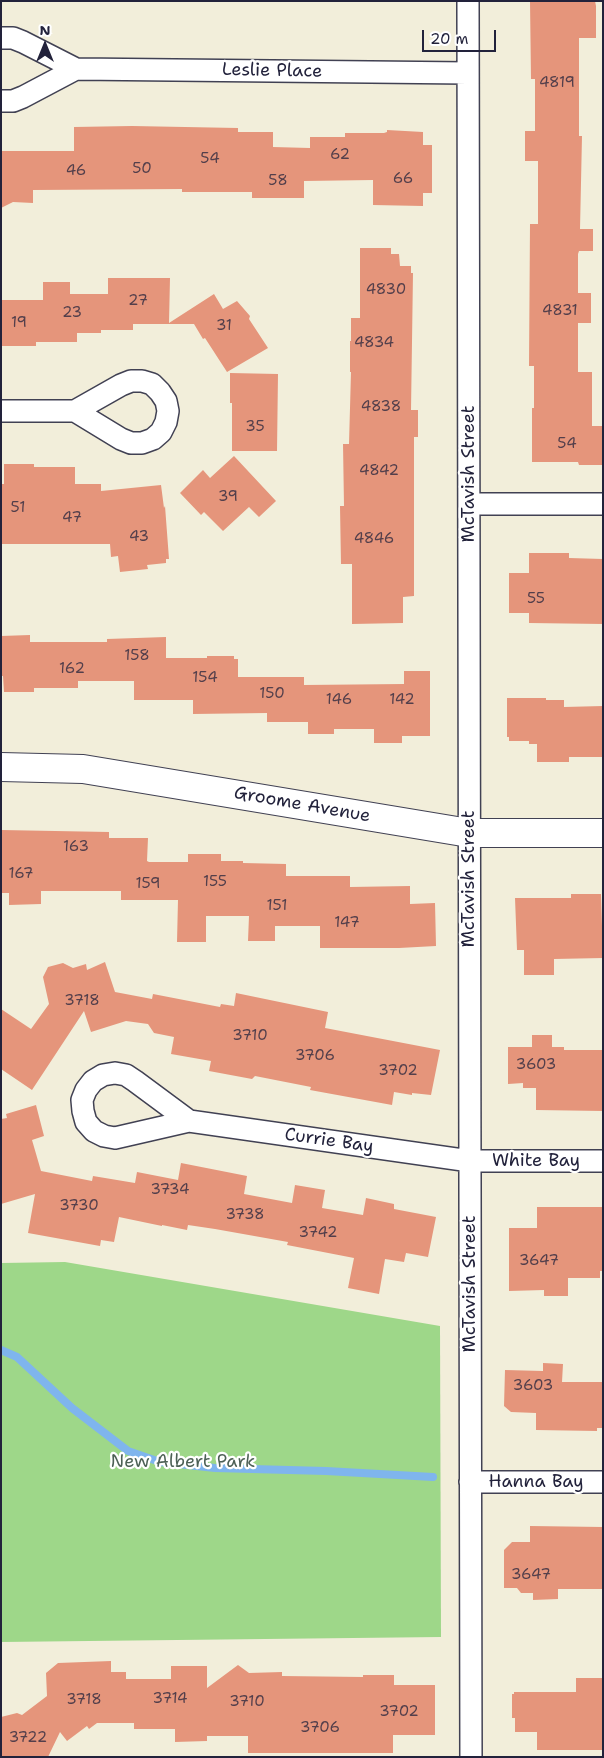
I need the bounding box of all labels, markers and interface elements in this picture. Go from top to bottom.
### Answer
north arrow [20,20,70,70]
scale bar [424,20,498,52]
text: N [39,21,51,39]
text: 20 m [430,29,469,49]
street label: Leslie Place [222,59,322,83]
house number: 4819 [539,74,575,92]
house number: 62 [330,146,350,164]
house number: 54 [200,150,220,168]
house number: 50 [132,160,152,178]
house number: 46 [66,162,86,180]
house number: 66 [393,170,413,188]
house number: 58 [268,172,288,190]
house number: 4830 [366,281,406,299]
house number: 27 [128,292,148,310]
house number: 4831 [542,302,578,320]
house number: 23 [62,304,82,322]
house number: 19 [11,314,27,332]
house number: 31 [216,317,232,335]
house number: 4834 [354,334,394,352]
house number: 4838 [361,398,401,416]
street label: McTavish Street [458,405,480,543]
house number: 35 [245,418,265,436]
house number: 54 [557,435,577,453]
house number: 4842 [359,462,399,480]
house number: 39 [218,488,238,506]
house number: 51 [11,499,25,517]
house number: 47 [62,509,82,527]
house number: 43 [129,528,149,546]
house number: 4846 [354,530,394,548]
house number: 55 [527,590,545,608]
house number: 158 [124,647,150,665]
house number: 162 [59,660,85,678]
house number: 154 [192,669,218,687]
house number: 150 [259,685,285,703]
house number: 146 [326,691,352,709]
house number: 142 [389,691,415,709]
street label: Groome Avenue [232,782,372,828]
street label: McTavish Street [458,810,480,948]
house number: 163 [63,838,89,856]
house number: 167 [8,865,34,883]
house number: 155 [203,873,227,891]
house number: 159 [136,875,160,893]
house number: 151 [267,897,287,915]
house number: 147 [334,914,360,932]
house number: 3718 [64,992,100,1010]
house number: 3710 [232,1027,268,1045]
house number: 3706 [295,1047,335,1065]
house number: 3603 [516,1056,556,1074]
house number: 3702 [378,1062,418,1080]
street label: Currie Bay [283,1124,375,1158]
street label: White Bay [492,1150,580,1172]
house number: 3734 [150,1181,190,1199]
house number: 3730 [59,1197,99,1215]
house number: 3738 [225,1206,265,1224]
street label: McTavish Street [459,1215,481,1353]
house number: 3742 [299,1224,337,1242]
house number: 3647 [519,1252,559,1270]
house number: 3603 [513,1377,553,1395]
park label: New Albert Park [111,1451,255,1473]
street label: Hanna Bay [488,1471,584,1493]
house number: 3647 [511,1566,551,1584]
house number: 3714 [152,1690,188,1708]
house number: 3718 [66,1691,102,1709]
house number: 3710 [229,1693,265,1711]
house number: 3702 [379,1703,419,1721]
house number: 3706 [300,1719,340,1737]
house number: 3722 [9,1729,47,1747]

